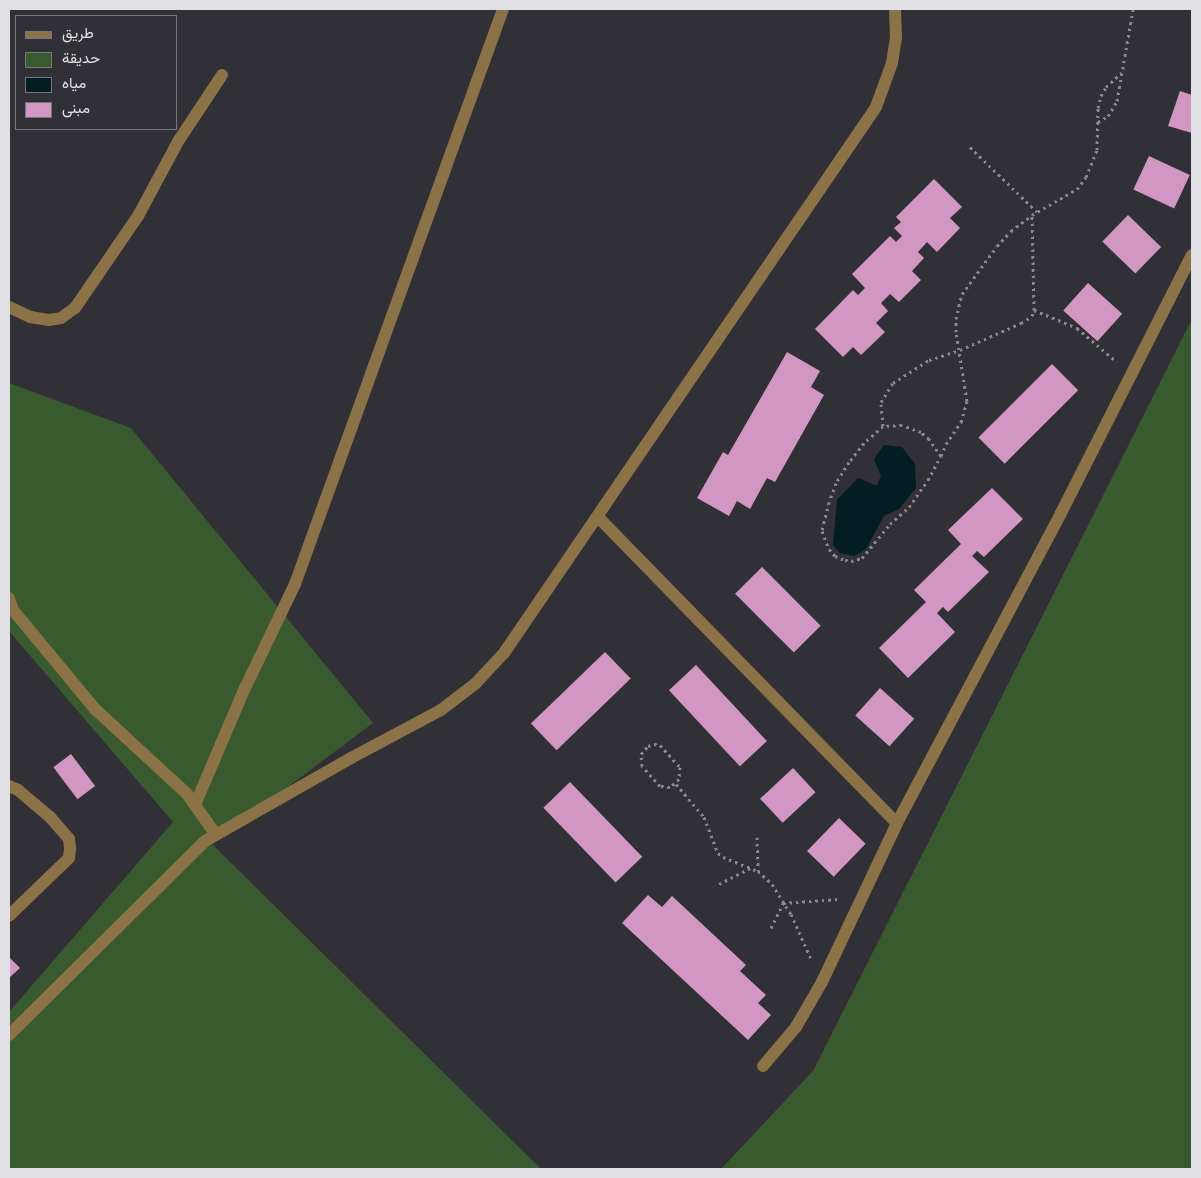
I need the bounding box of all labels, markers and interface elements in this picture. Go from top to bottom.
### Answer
legend [15,15,178,130]
text: طريق [62,23,94,42]
text: حديقة [62,48,100,67]
text: مياه [62,73,86,92]
text: مبنى [62,98,90,117]

